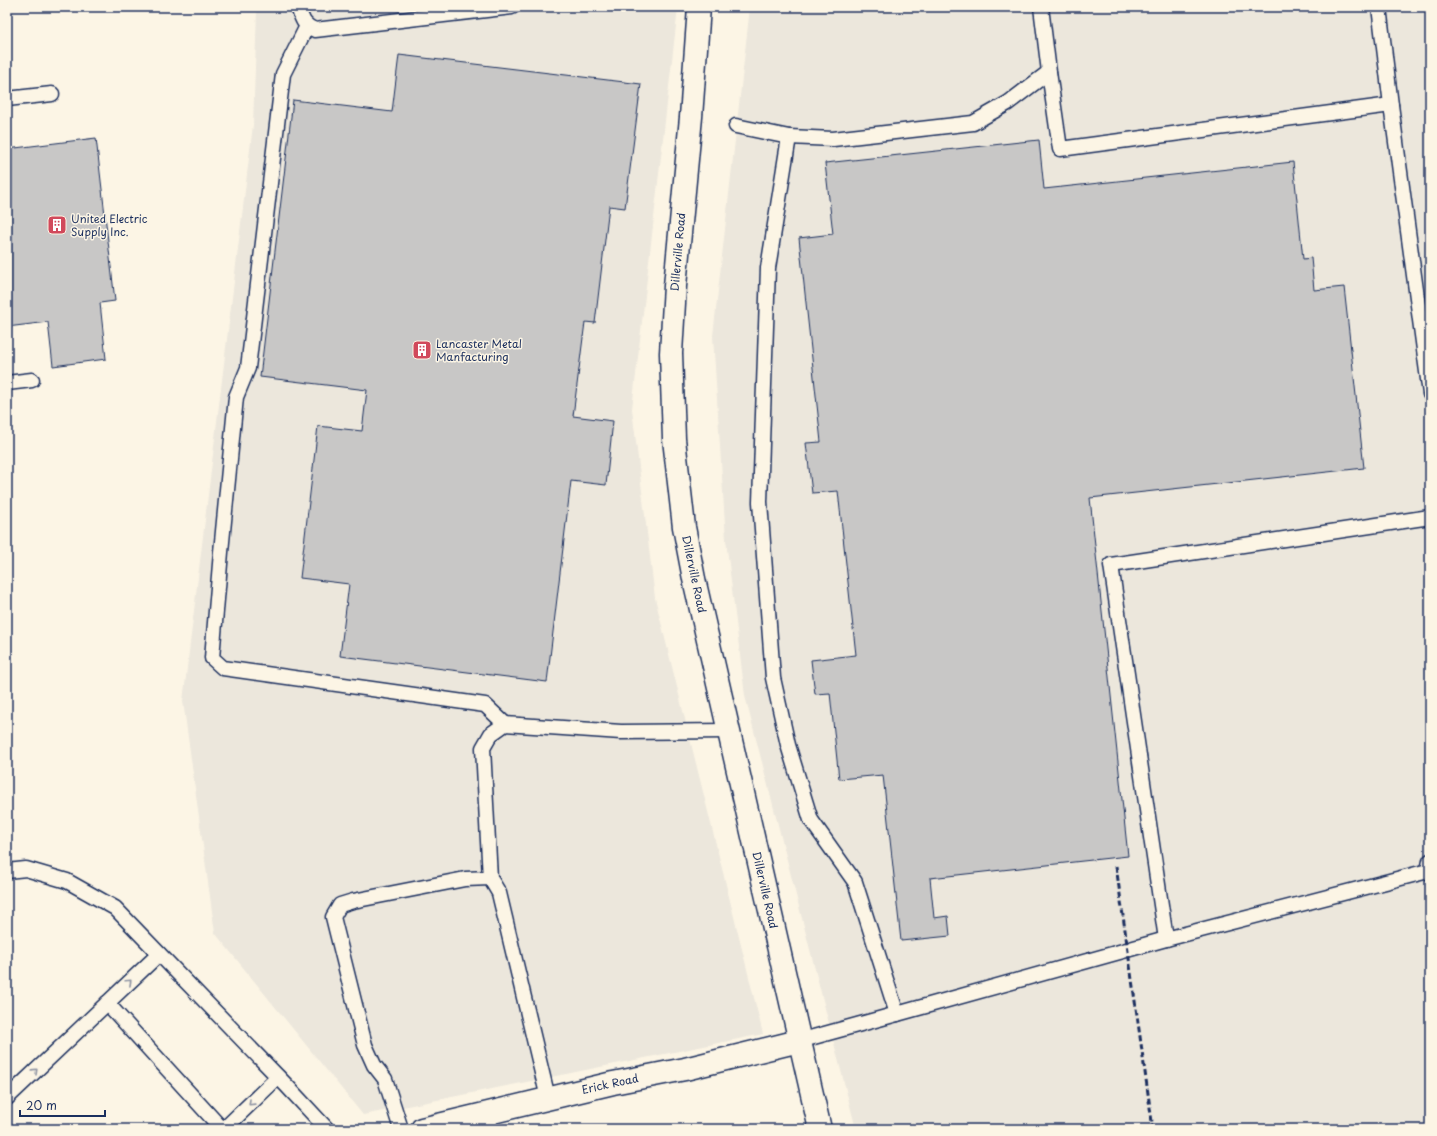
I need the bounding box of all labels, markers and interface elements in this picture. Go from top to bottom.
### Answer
place label: United Electric Supply Inc. [71,210,148,240]
street label: Dillerville Road [666,212,689,292]
building icon: United Electric Supply Inc. [46,214,68,236]
place label: Lancaster Metal Manfacturing [436,335,522,365]
building icon: Lancaster Metal Manfacturing [411,339,433,361]
street label: Dillerville Road [678,534,711,614]
street label: Dillerville Road [748,850,783,930]
one-way arrow [125,980,132,987]
one-way arrow [30,1068,38,1076]
street label: Erick Road [580,1069,640,1098]
scale bar [20,1092,105,1118]
text: 20 m [26,1096,57,1114]
one-way arrow [248,1098,256,1106]

